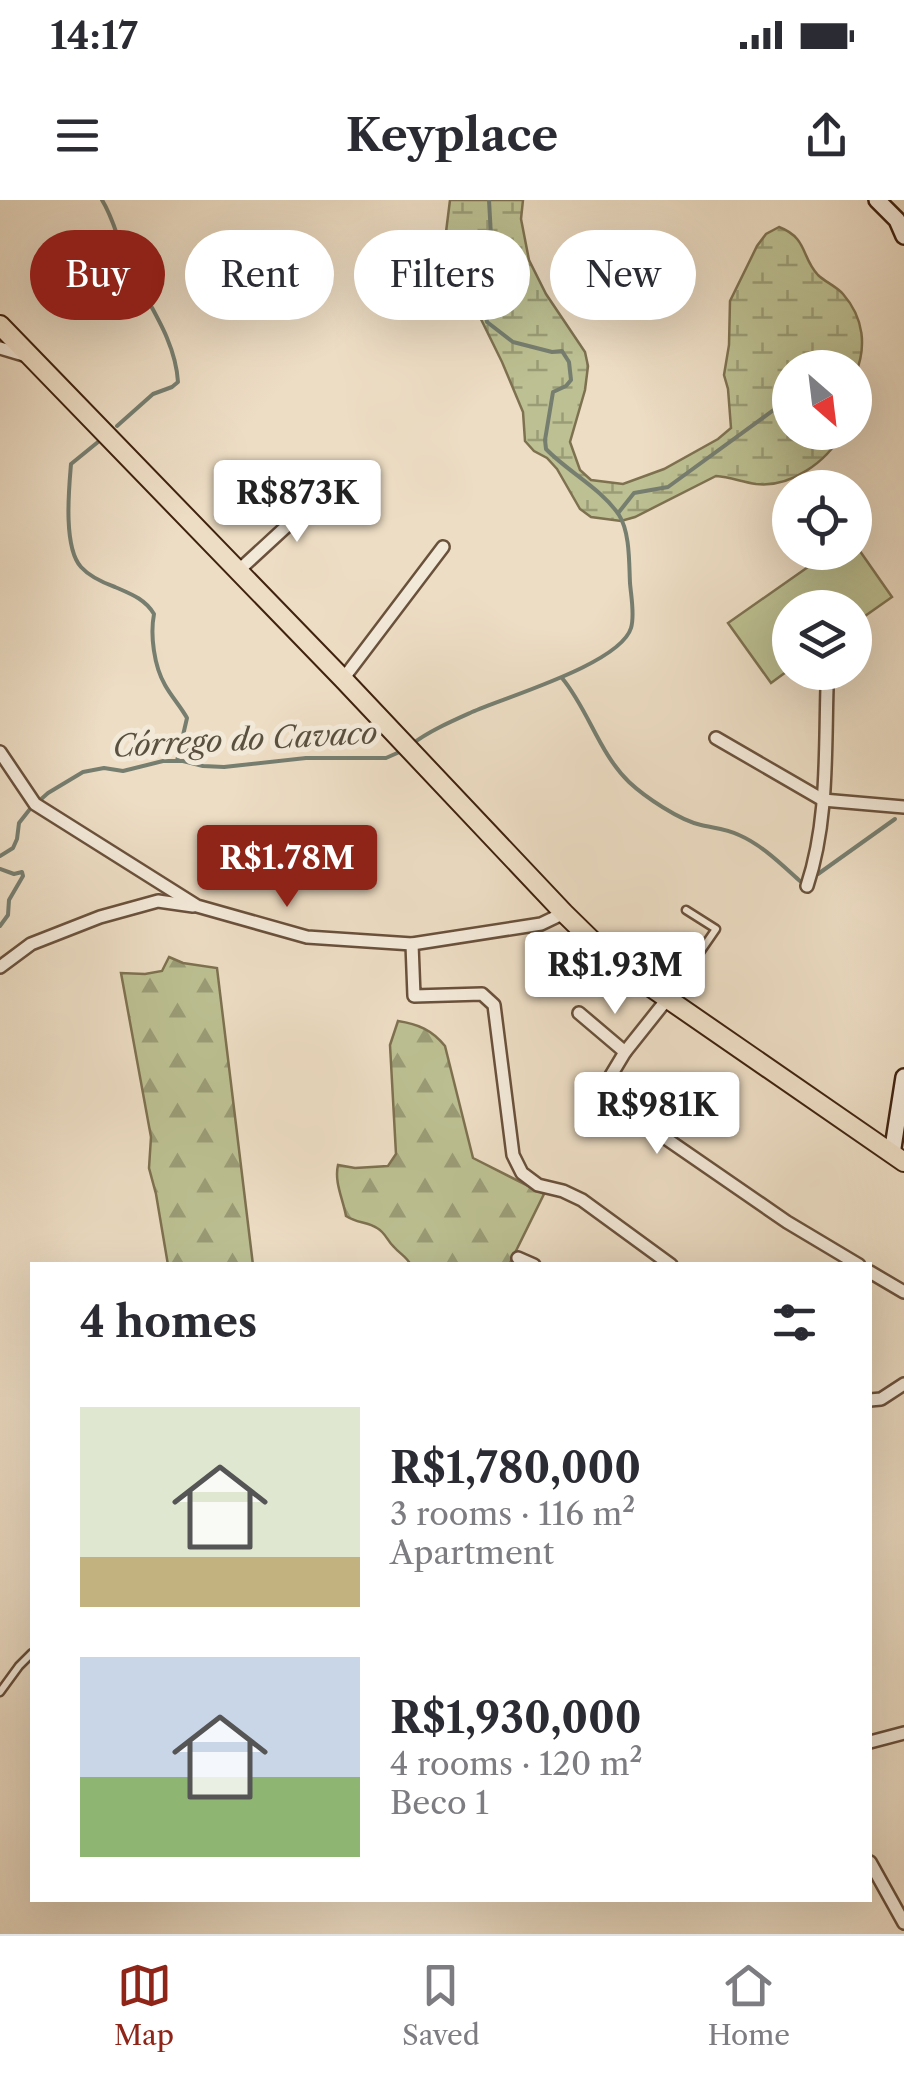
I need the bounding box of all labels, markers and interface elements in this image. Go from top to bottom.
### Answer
text: 14:17 [50,12,138,59]
text: Keyplace [346,107,558,163]
icon: menu [50,108,105,163]
icon: share [799,108,854,163]
chip: Buy [30,230,165,320]
chip: Rent [185,230,334,320]
chip: Filters [354,230,530,320]
chip: New [550,230,696,320]
north arrow [772,350,872,450]
map controls [772,350,872,690]
pin: R$873K [216,460,378,545]
button: locate [772,470,872,570]
text: R$873K [236,473,358,512]
button: layers [772,590,872,690]
water label: Córrego do Cavaco [112,714,378,765]
pin: R$1.78M [195,825,379,910]
text: R$1.78M [219,838,355,877]
pin: R$1.93M [523,932,707,1017]
text: R$1.93M [547,945,683,984]
pin: R$981K [576,1072,738,1157]
text: R$981K [596,1085,718,1124]
icon: filters [767,1295,822,1350]
text: 4 homes [80,1296,257,1348]
text: R$1,780,000 [390,1442,641,1494]
icon: home [160,1447,280,1567]
text: 3 rooms · 116 m² [390,1494,635,1533]
text: Apartment [390,1533,554,1572]
text: R$1,930,000 [390,1692,642,1744]
icon: home [160,1697,280,1817]
text: 4 rooms · 120 m² [390,1744,643,1783]
text: Beco 1 [390,1783,489,1822]
tab: Map [114,1958,174,2052]
tab: Saved [402,1958,480,2052]
tab: Home [708,1958,790,2052]

